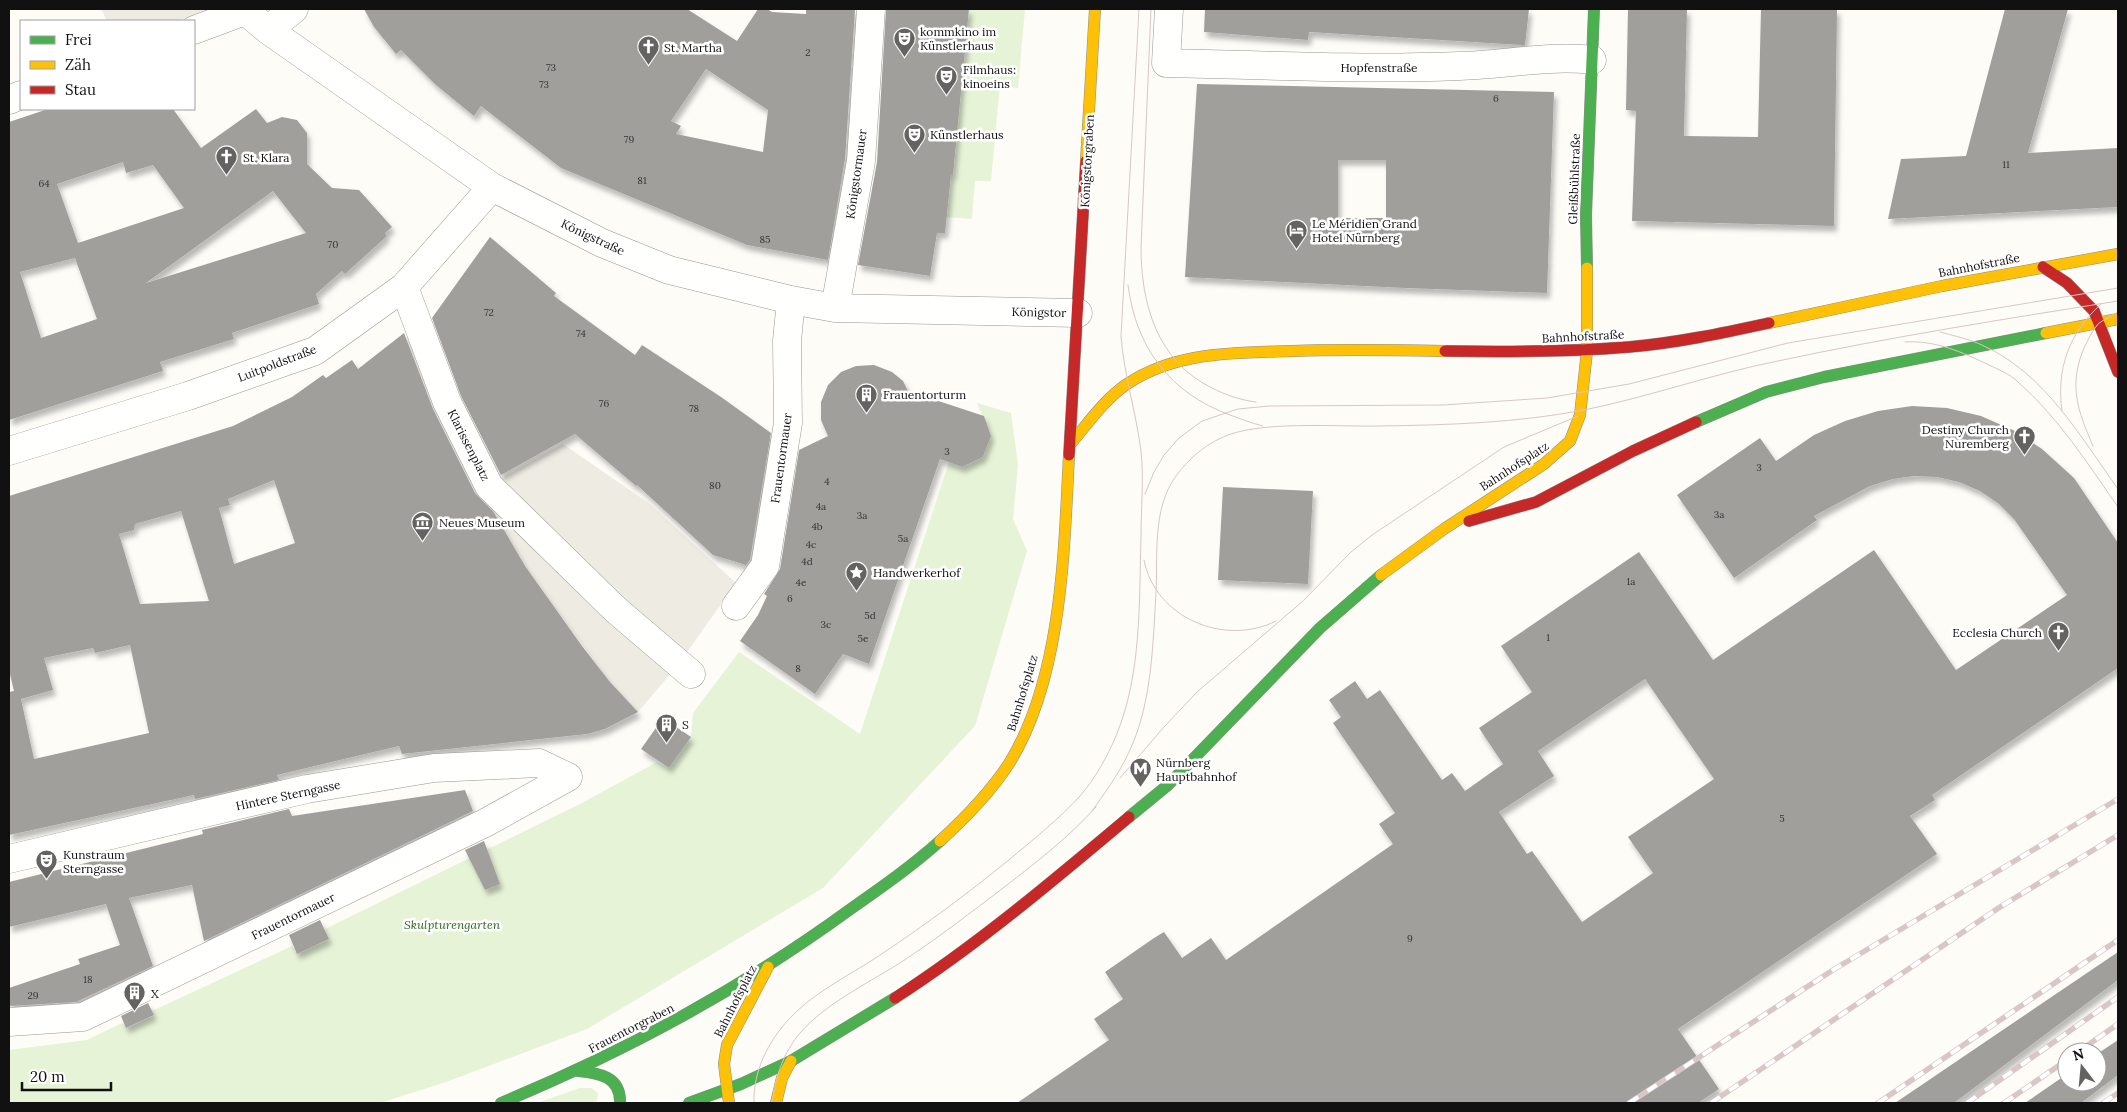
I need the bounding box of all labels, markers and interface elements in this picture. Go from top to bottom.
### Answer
legend [20,20,195,110]
place label: kommkino im Künstlerhaus [920,24,996,53]
theatre icon: kommkino im Künstlerhaus [892,26,916,57]
text: Frei [65,30,92,49]
church icon: St. Martha [636,35,660,66]
place label: St. Martha [664,40,722,55]
house number: 2 [805,46,811,59]
text: Zäh [65,55,91,74]
street label: Hopfenstraße [1340,60,1418,75]
house number: 73 [546,61,557,74]
place label: Filmhaus: kinoeins [963,62,1016,91]
theatre icon: Filmhaus: kinoeins [935,64,959,95]
house number: 73 [539,78,550,91]
text: Stau [65,80,96,99]
house number: 6 [1493,92,1499,105]
street label: Königstorgraben [1077,114,1097,208]
theatre icon: Künstlerhaus [902,122,926,153]
street label: Königstormauer [842,127,870,220]
place label: Künstlerhaus [930,127,1004,142]
house number: 79 [624,133,634,146]
street label: Gleißbühlstraße [1565,133,1583,225]
church icon: St. Klara [215,145,239,176]
place label: St. Klara [243,150,289,165]
house number: 11 [2002,158,2010,171]
house number: 81 [637,174,647,187]
house number: 64 [38,177,50,190]
street label: Königstraße [559,216,628,258]
place label: Le Méridien Grand Hotel Nürnberg [1312,216,1417,245]
hotel icon: Le Méridien Grand Hotel Nürnberg [1284,218,1308,249]
house number: 85 [759,233,771,246]
house number: 70 [328,238,338,251]
street label: Bahnhofstraße [1937,250,2021,280]
street label: Königstor [1011,304,1067,320]
house number: 72 [484,306,494,319]
street label: Bahnhofstraße [1541,326,1625,346]
house number: 74 [576,327,587,340]
street label: Luitpoldstraße [236,341,319,385]
building icon: Frauentorturm [855,382,879,413]
place label: Frauentorturm [883,387,966,402]
house number: 76 [599,397,609,410]
house number: 78 [689,402,699,415]
street label: Klarissenplatz [445,407,493,483]
street label: Frauentormauer [767,411,795,504]
place label: Destiny Church Nuremberg [1922,422,2009,451]
church icon: Destiny Church Nuremberg [2013,424,2037,455]
street label: Bahnhofsplatz [1477,438,1551,494]
house number: 3 [944,445,950,458]
house number: 3 [1756,461,1762,474]
house number: 4 [824,475,830,488]
house number: 80 [709,479,721,492]
house number: 4a [816,500,826,513]
house number: 3a [1714,508,1724,521]
house number: 3a [857,509,867,522]
museum icon: Neues Museum [411,510,435,541]
place label: Neues Museum [439,515,525,530]
house number: 4b [811,520,823,533]
house number: 5a [898,532,908,545]
house number: 4c [806,538,816,551]
house number: 4d [801,555,813,568]
place icon: Handwerkerhof [845,560,869,591]
place label: Handwerkerhof [873,565,961,580]
house number: 1a [1627,575,1635,588]
house number: 4e [796,576,807,589]
house number: 6 [787,592,793,605]
house number: 5d [864,609,876,622]
house number: 3c [821,618,831,631]
church icon: Ecclesia Church [2046,620,2070,651]
place label: Ecclesia Church [1952,625,2042,640]
house number: 1 [1546,631,1550,644]
house number: 5e [858,632,869,645]
street label: Bahnhofsplatz [1003,653,1041,733]
house number: 8 [795,662,801,675]
building icon: S [654,712,678,743]
place label: S [682,717,689,732]
place label: Nürnberg Hauptbahnhof [1156,755,1237,784]
metro station icon: Nürnberg Hauptbahnhof [1128,757,1152,788]
street label: Hintere Sterngasse [234,776,342,813]
house number: 5 [1779,812,1785,825]
place label: Kunstraum Sterngasse [63,847,125,876]
theatre icon: Kunstraum Sterngasse [35,849,59,880]
street label: Frauentormauer [249,889,338,943]
park label: Skulpturengarten [404,917,501,932]
house number: 9 [1407,932,1413,945]
street label: Bahnhofsplatz [710,962,760,1040]
house number: 18 [83,973,93,986]
building icon: X [123,981,147,1012]
place label: X [151,986,159,1001]
house number: 29 [27,989,39,1002]
street label: Frauentorgraben [586,1000,676,1056]
north arrow [2057,1042,2107,1092]
text: N [2071,1044,2086,1065]
scale bar [22,1060,111,1092]
text: 20 m [30,1067,65,1086]

